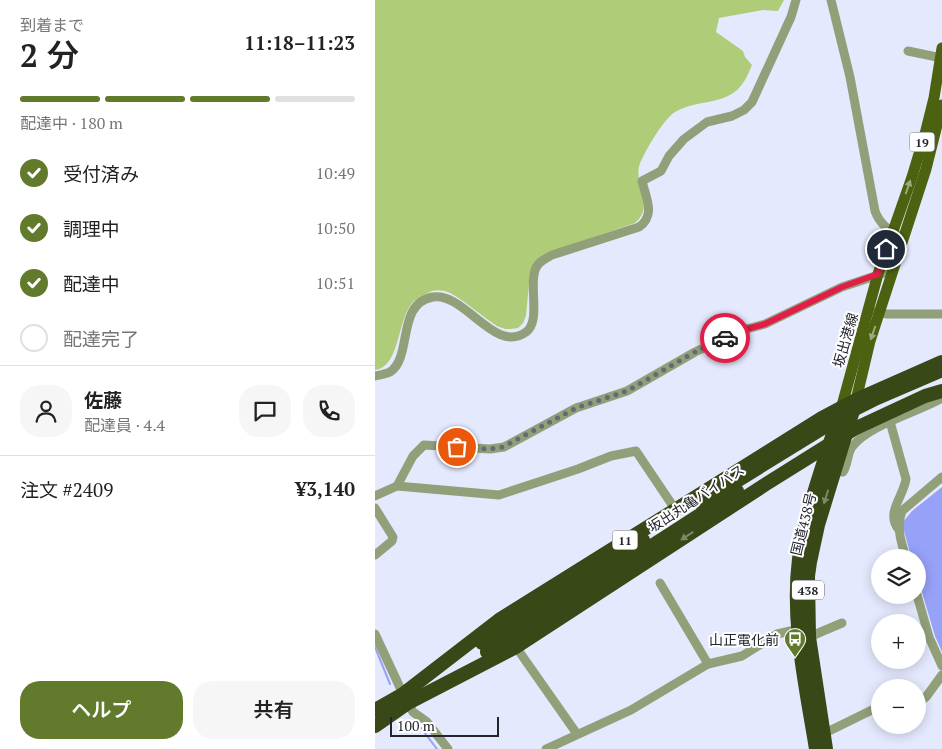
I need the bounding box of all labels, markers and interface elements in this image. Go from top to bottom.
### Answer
text: 到着まで [20,14,84,36]
text: 11:18–11:23 [244,30,355,55]
text: 2 分 [20,34,79,76]
text: 配達中 · 180 m [20,112,123,134]
road number: 19 [909,132,935,152]
icon: check [20,159,48,187]
text: 受付済み [63,161,139,186]
text: 10:49 [316,162,355,184]
one-way arrow [905,179,913,194]
icon: check [20,214,48,242]
text: 調理中 [63,216,120,241]
text: 10:50 [316,217,355,239]
pin [865,228,907,270]
icon: home [872,235,900,263]
icon: check [20,269,48,297]
text: 配達中 [63,271,120,296]
text: 10:51 [316,272,355,294]
street label: 坂出港線 [828,310,862,370]
courier [700,313,750,363]
icon: car [711,324,739,352]
text: 配達完了 [63,326,139,351]
one-way arrow [869,326,877,341]
button: person [20,385,72,437]
button: chat [239,385,291,437]
button: phone [303,385,355,437]
text: 佐藤 [84,387,122,412]
text: 配達員 · 4.4 [84,414,165,436]
pin [436,426,478,468]
icon: bag [443,433,471,461]
street label: 坂出丸亀バイパス [644,460,748,536]
text: ¥3,140 [296,476,355,501]
text: 注文 #2409 [20,477,113,502]
street label: 国道438号 [786,490,820,558]
one-way arrow [821,490,829,505]
road number: 11 [613,530,637,550]
one-way arrow [681,531,694,541]
map controls [871,549,926,734]
button: layers [871,549,926,604]
road number: 438 [792,580,824,600]
button: + [871,614,926,669]
bus stop icon: 山正電化前 [783,627,807,658]
place label: 山正電化前 [709,630,779,649]
button: − [871,679,926,734]
button: ヘルプ [20,681,183,739]
button: 共有 [193,681,355,739]
scale bar [390,714,499,737]
text: 100 m [397,716,435,735]

